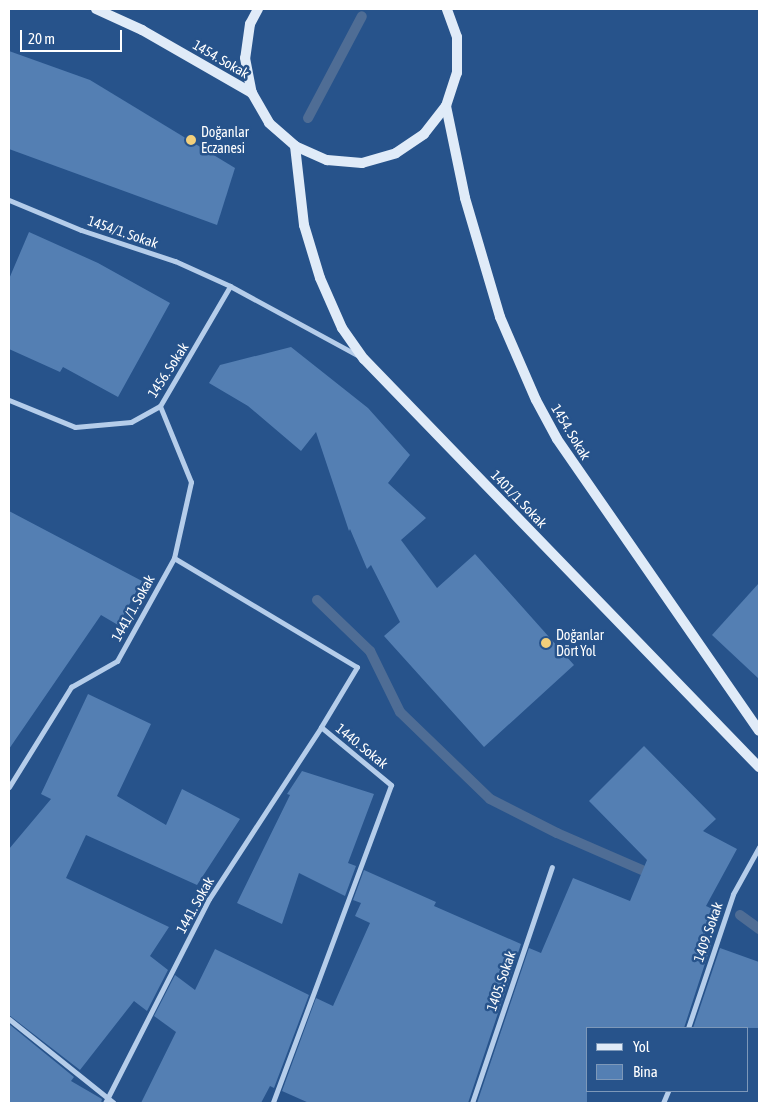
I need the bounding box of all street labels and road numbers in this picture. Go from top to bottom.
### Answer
street label: 1454. Sokak [190,36,252,82]
street label: 1454/1. Sokak [86,212,160,252]
street label: 1456. Sokak [144,339,192,401]
street label: 1454. Sokak [548,401,594,463]
street label: 1401/1. Sokak [487,467,551,531]
street label: 1441/1. Sokak [108,572,158,644]
street label: 1440. Sokak [333,720,391,772]
street label: 1441. Sokak [173,874,217,936]
street label: 1409. Sokak [690,900,726,964]
street label: 1405. Sokak [483,949,519,1013]

